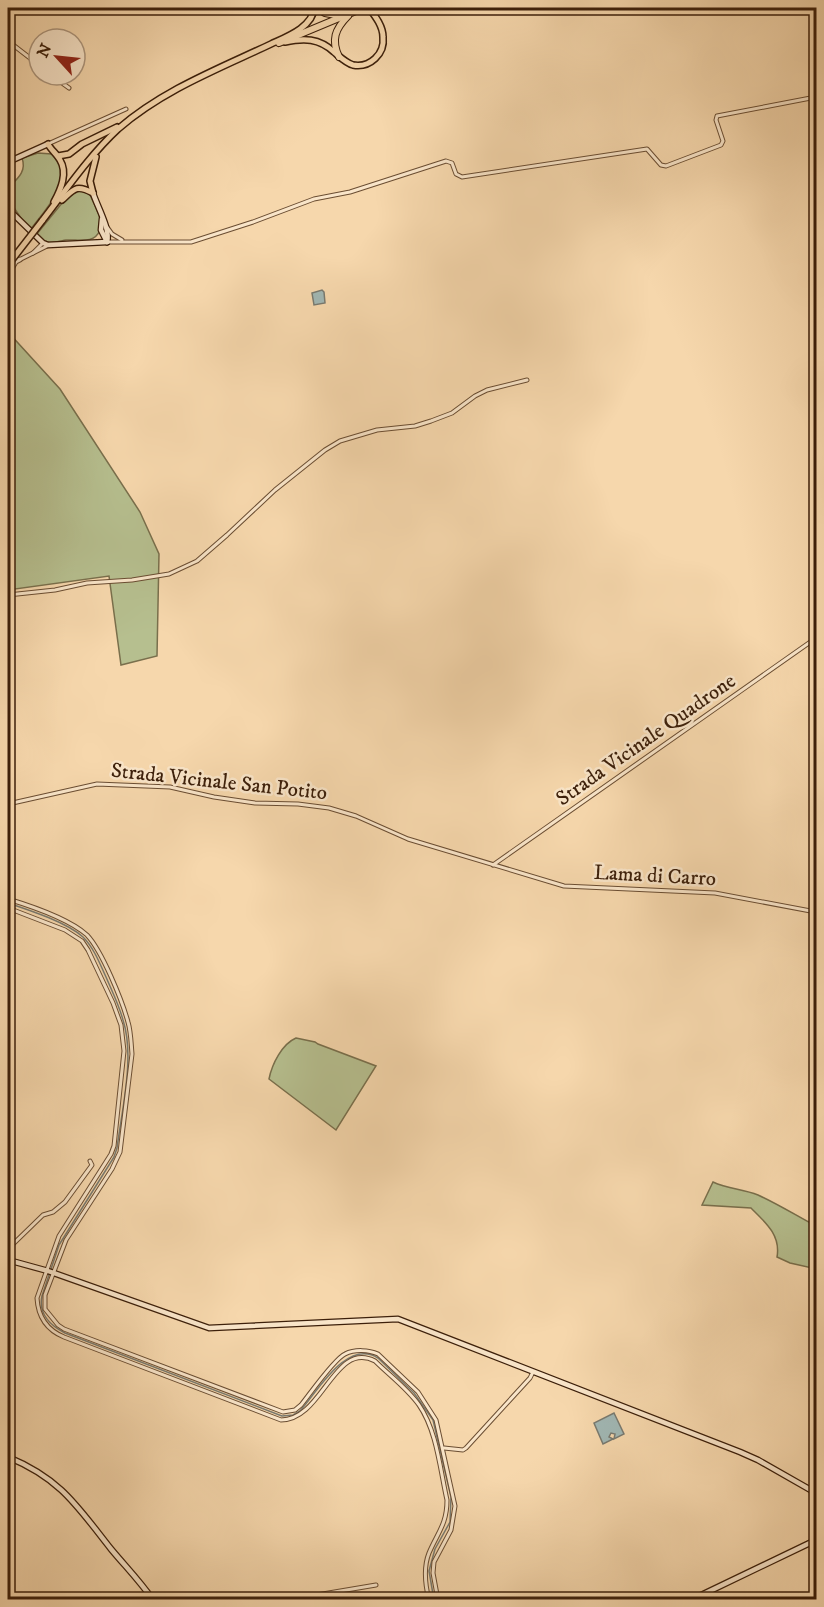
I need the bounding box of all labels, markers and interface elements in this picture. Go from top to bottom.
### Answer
north arrow [27,27,87,87]
text: N [33,40,56,61]
street label: Strada Vicinale Quadrone [551,668,741,812]
street label: Strada Vicinale San Potito [110,758,328,806]
street label: Lama di Carro [593,860,717,892]

